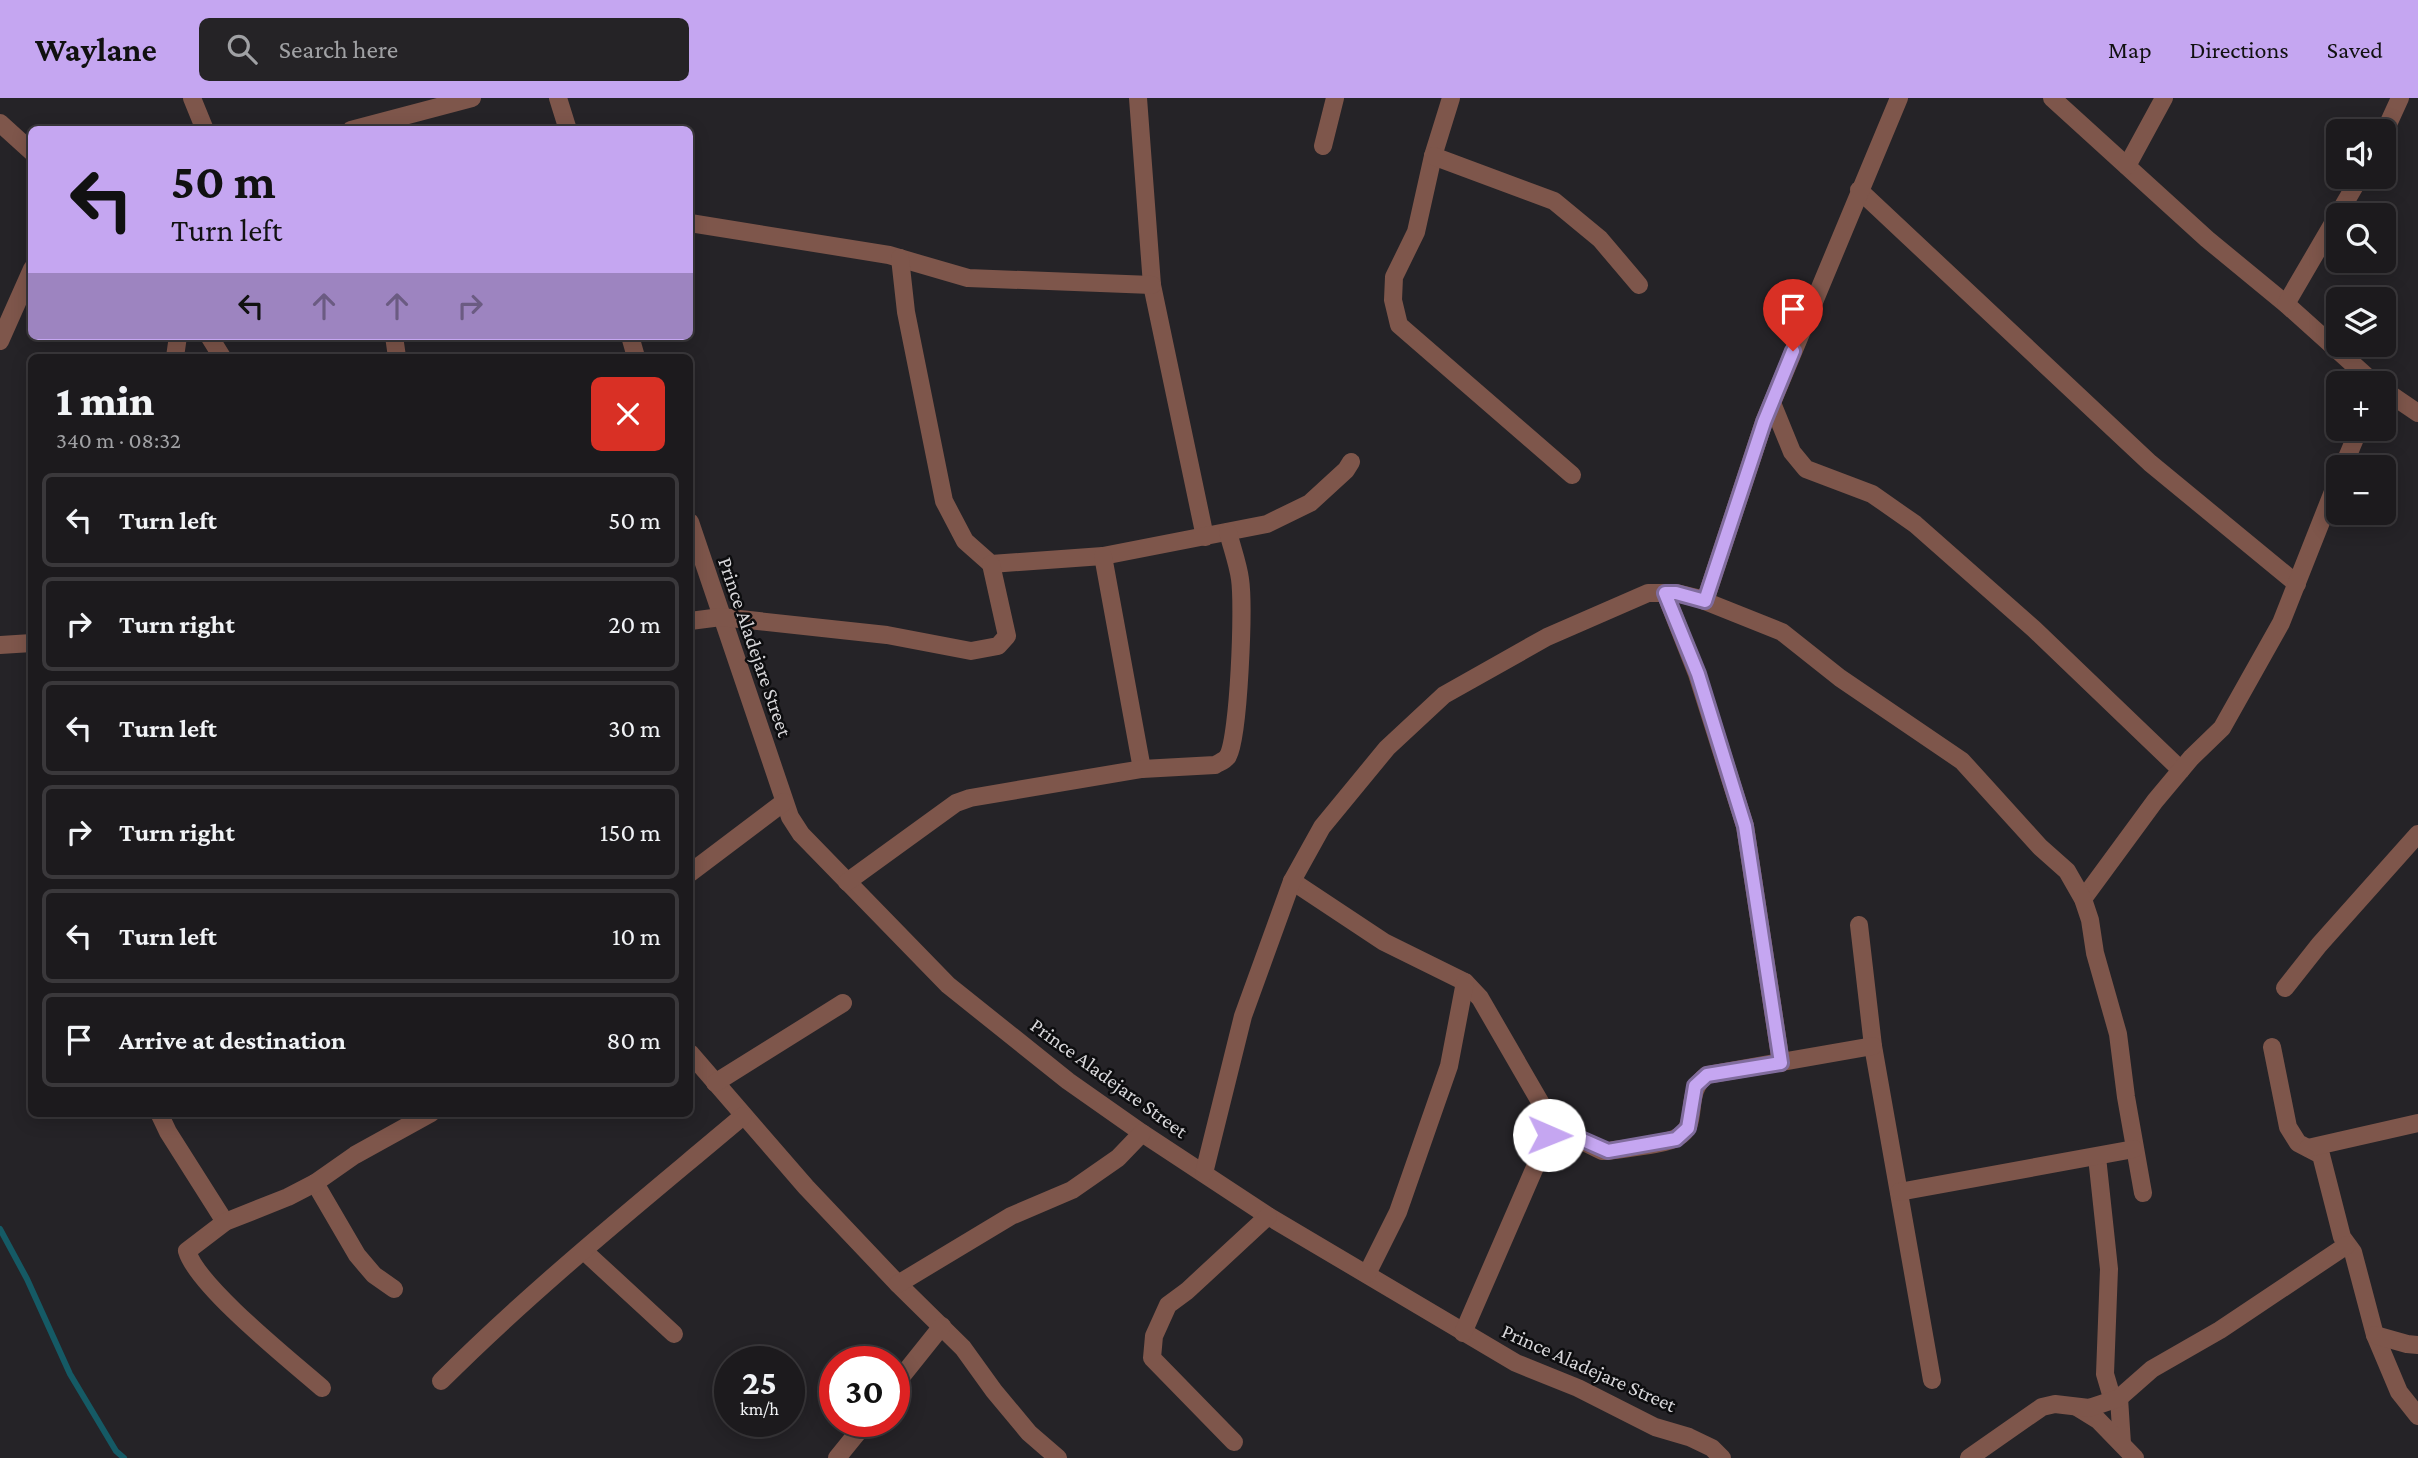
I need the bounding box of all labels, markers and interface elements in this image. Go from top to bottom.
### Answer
search box [199,18,689,81]
icon: search [223,30,261,68]
text: Waylane [35,31,157,68]
text: Search here [279,35,398,64]
text: Map [2108,36,2152,63]
text: Directions [2190,36,2289,63]
text: Saved [2327,36,2383,63]
map controls [2326,119,2396,525]
button: sound [2326,119,2396,189]
icon: left [56,154,147,245]
text: 50 m [171,154,276,209]
button: search [2326,203,2396,273]
text: Turn left [171,212,282,248]
pin [1763,279,1823,351]
icon: left [232,287,270,325]
icon: ahead [305,287,343,325]
icon: ahead [378,287,416,325]
icon: right [451,287,489,325]
button: layers [2326,287,2396,357]
icon: arrive [1774,290,1812,328]
button: + [2326,371,2396,441]
text: 1 min [56,377,154,424]
button: close [591,377,665,451]
text: 340 m · 08:32 [56,427,181,453]
button: − [2326,455,2396,525]
icon: left [60,501,98,539]
text: Turn left [119,506,217,535]
text: 50 m [608,506,661,535]
street label: Prince Aladejare Street [713,554,797,741]
icon: right [60,605,98,643]
text: Turn right [119,610,235,639]
text: 20 m [608,610,661,639]
icon: left [60,709,98,747]
text: Turn left [119,714,217,743]
text: 30 m [608,714,661,743]
icon: right [60,813,98,851]
text: Turn right [119,818,235,847]
text: 150 m [600,818,661,847]
icon: left [60,917,98,955]
text: Turn left [119,922,217,951]
text: 10 m [612,922,661,951]
street label: Prince Aladejare Street [1026,1013,1193,1144]
icon: arrive [60,1021,98,1059]
text: Arrive at destination [119,1026,346,1055]
text: 80 m [607,1026,661,1055]
position arrow [1512,1098,1586,1172]
street label: Prince Aladejare Street [1498,1319,1681,1418]
speed limit sign: 30 [819,1346,910,1437]
text: 25 [742,1363,777,1402]
text: km/h [740,1399,779,1419]

